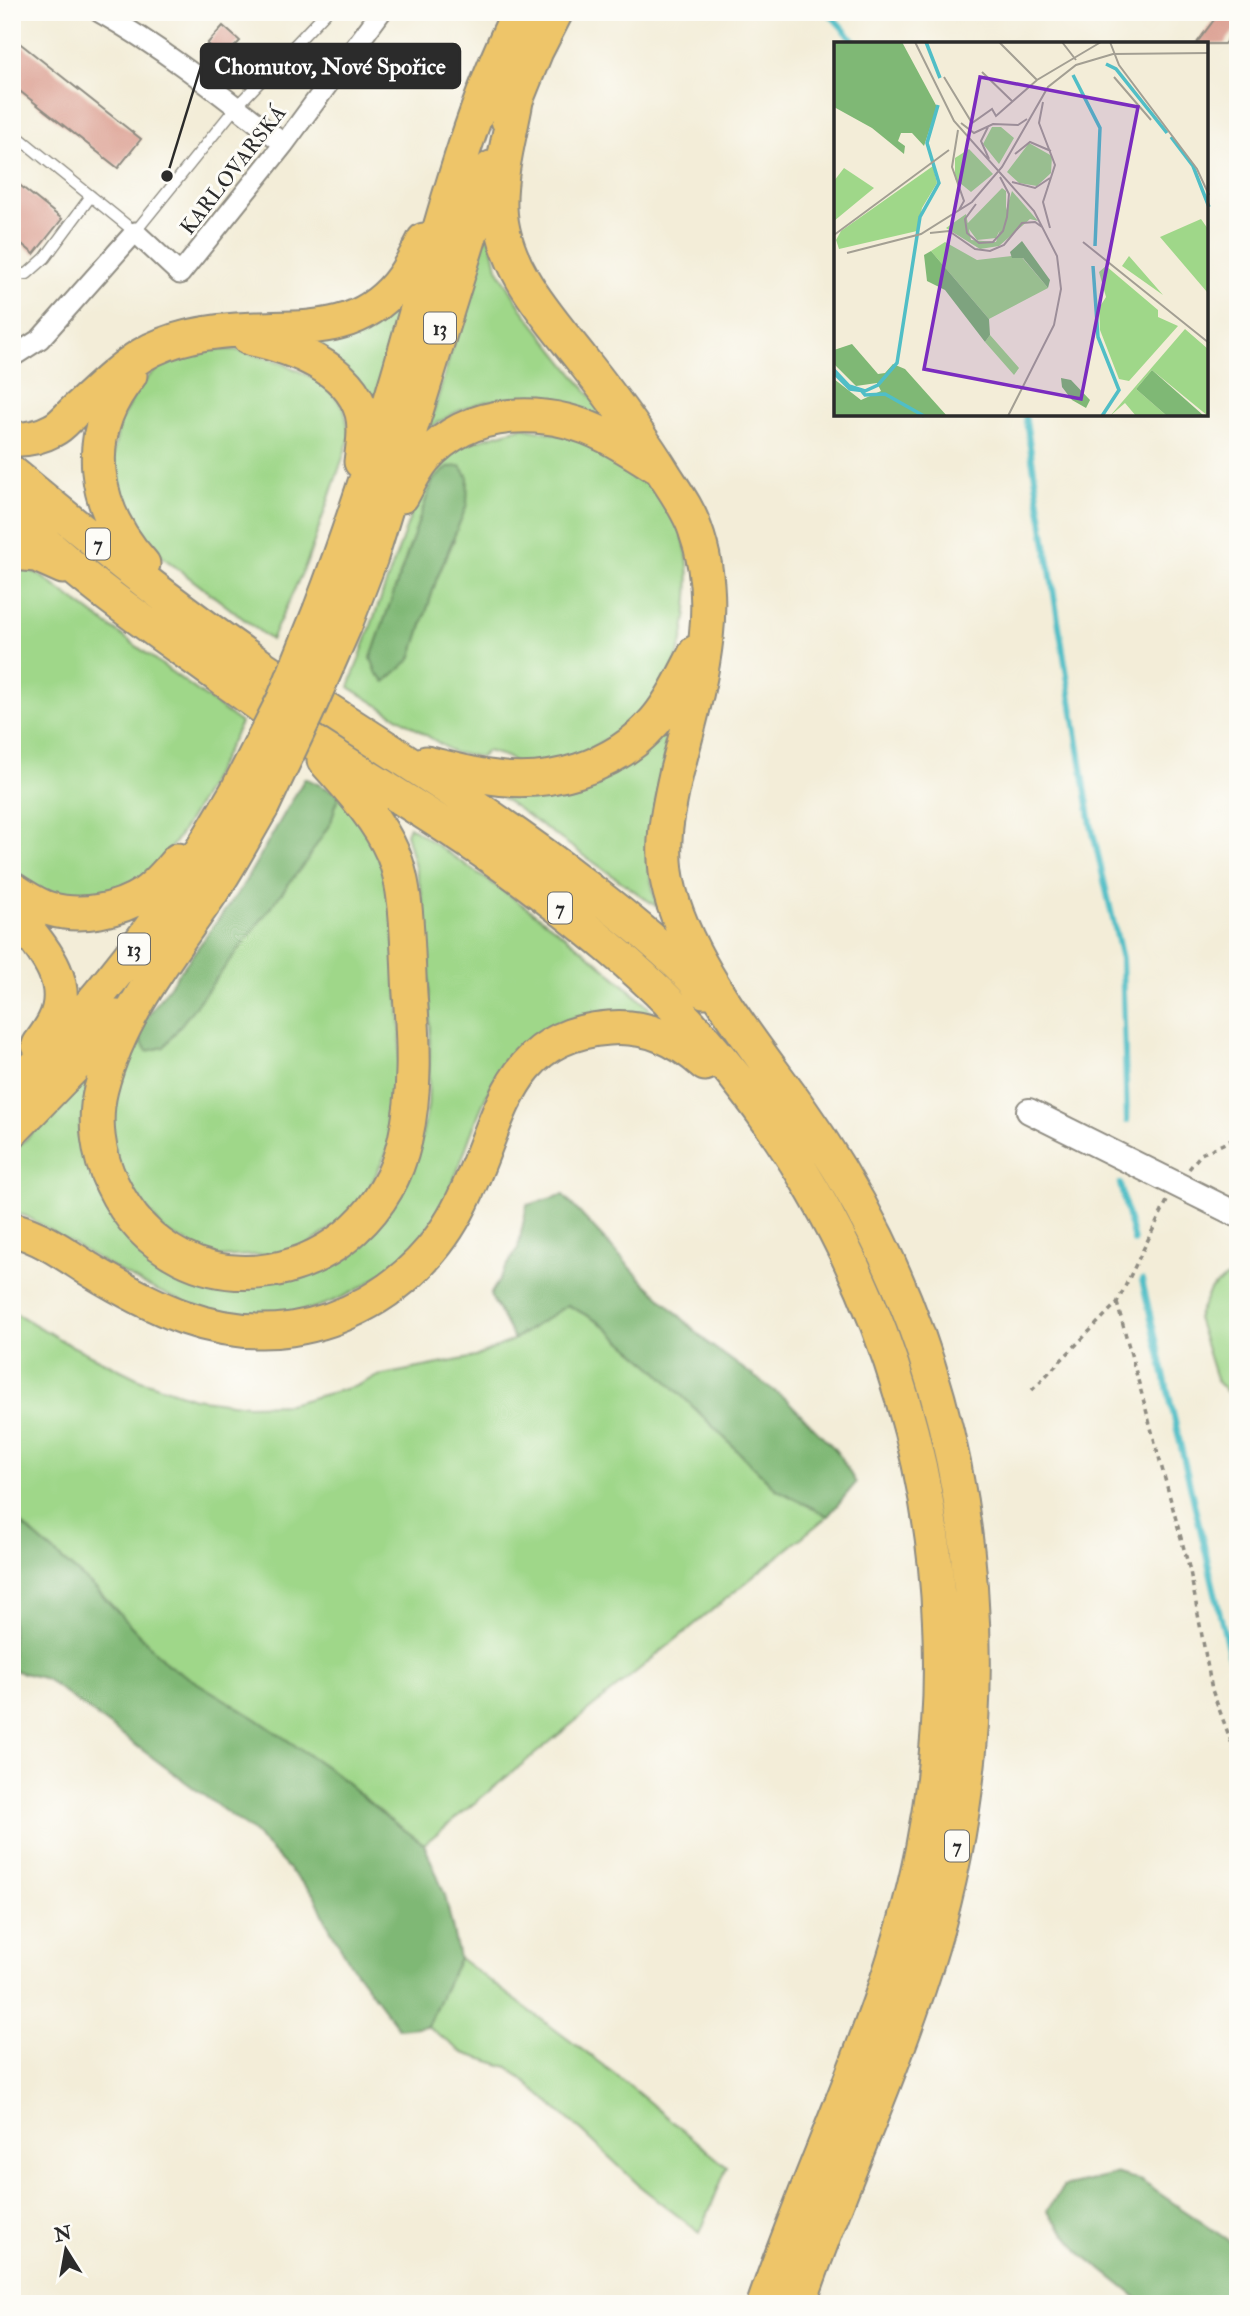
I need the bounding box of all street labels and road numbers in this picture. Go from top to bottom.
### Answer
street label: KARLOVARSKÁ [175,100,292,240]
road number: 13 [424,312,456,344]
road number: 7 [86,528,110,559]
road number: 7 [548,893,572,924]
road number: 13 [118,934,150,965]
road number: 7 [945,1830,969,1862]

